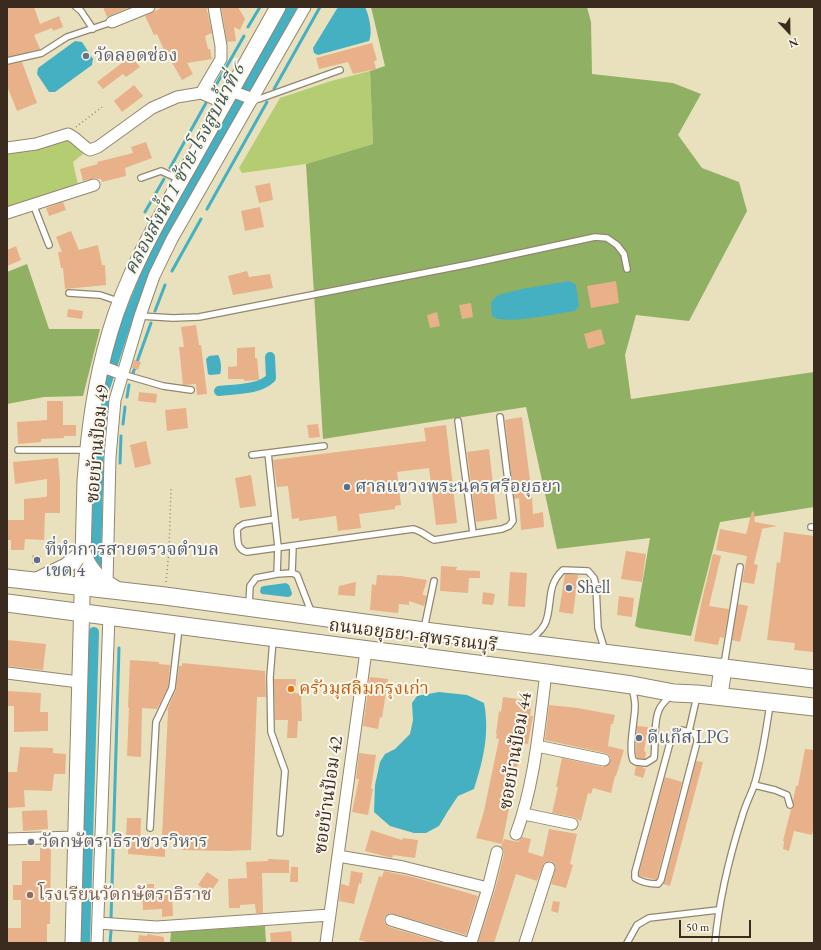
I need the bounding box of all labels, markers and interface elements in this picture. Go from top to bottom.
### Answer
north arrow [769,12,809,52]
text: N [787,35,800,51]
place label: วัดลอดช่อง [94,45,178,67]
marker: วัดลอดช่อง [81,51,91,61]
water label: คลองส่งน้ำ 1 ซ้าย-โรงสูบน้ำที่ 6 [119,59,251,279]
street label: ซอยบ้านป้อม 49 [82,384,114,504]
place label: ศาลแขวงพระนครศรีอยุธยา [355,476,561,498]
marker: ศาลแขวงพระนครศรีอยุธยา [342,482,352,492]
place label: ที่ทำการสายตรวจตำบล เขต 4 [45,539,219,582]
marker: ที่ทำการสายตรวจตำบล เขต 4 [32,555,42,565]
place label: Shell [577,577,610,599]
marker: Shell [564,583,574,593]
street label: ถนนอยุธยา-สุพรรณบุรี [328,615,498,657]
place label: ครัวมุสลิมกรุงเก่า [299,678,429,700]
marker: ครัวมุสลิมกรุงเก่า [286,684,296,694]
street label: ซอยบ้านป้อม 44 [495,691,537,811]
place label: ดีแก๊ส LPG [647,727,729,749]
marker: ดีแก๊ส LPG [634,733,644,743]
street label: ซอยบ้านป้อม 42 [310,735,348,855]
place label: วัดกษัตราธิราชวรวิหาร [39,831,208,853]
marker: วัดกษัตราธิราชวรวิหาร [26,837,36,847]
place label: โรงเรียนวัดกษัตราธิราช [38,884,212,906]
marker: โรงเรียนวัดกษัตราธิราช [25,890,35,900]
scale bar [681,912,753,938]
text: 50 m [686,919,709,935]

